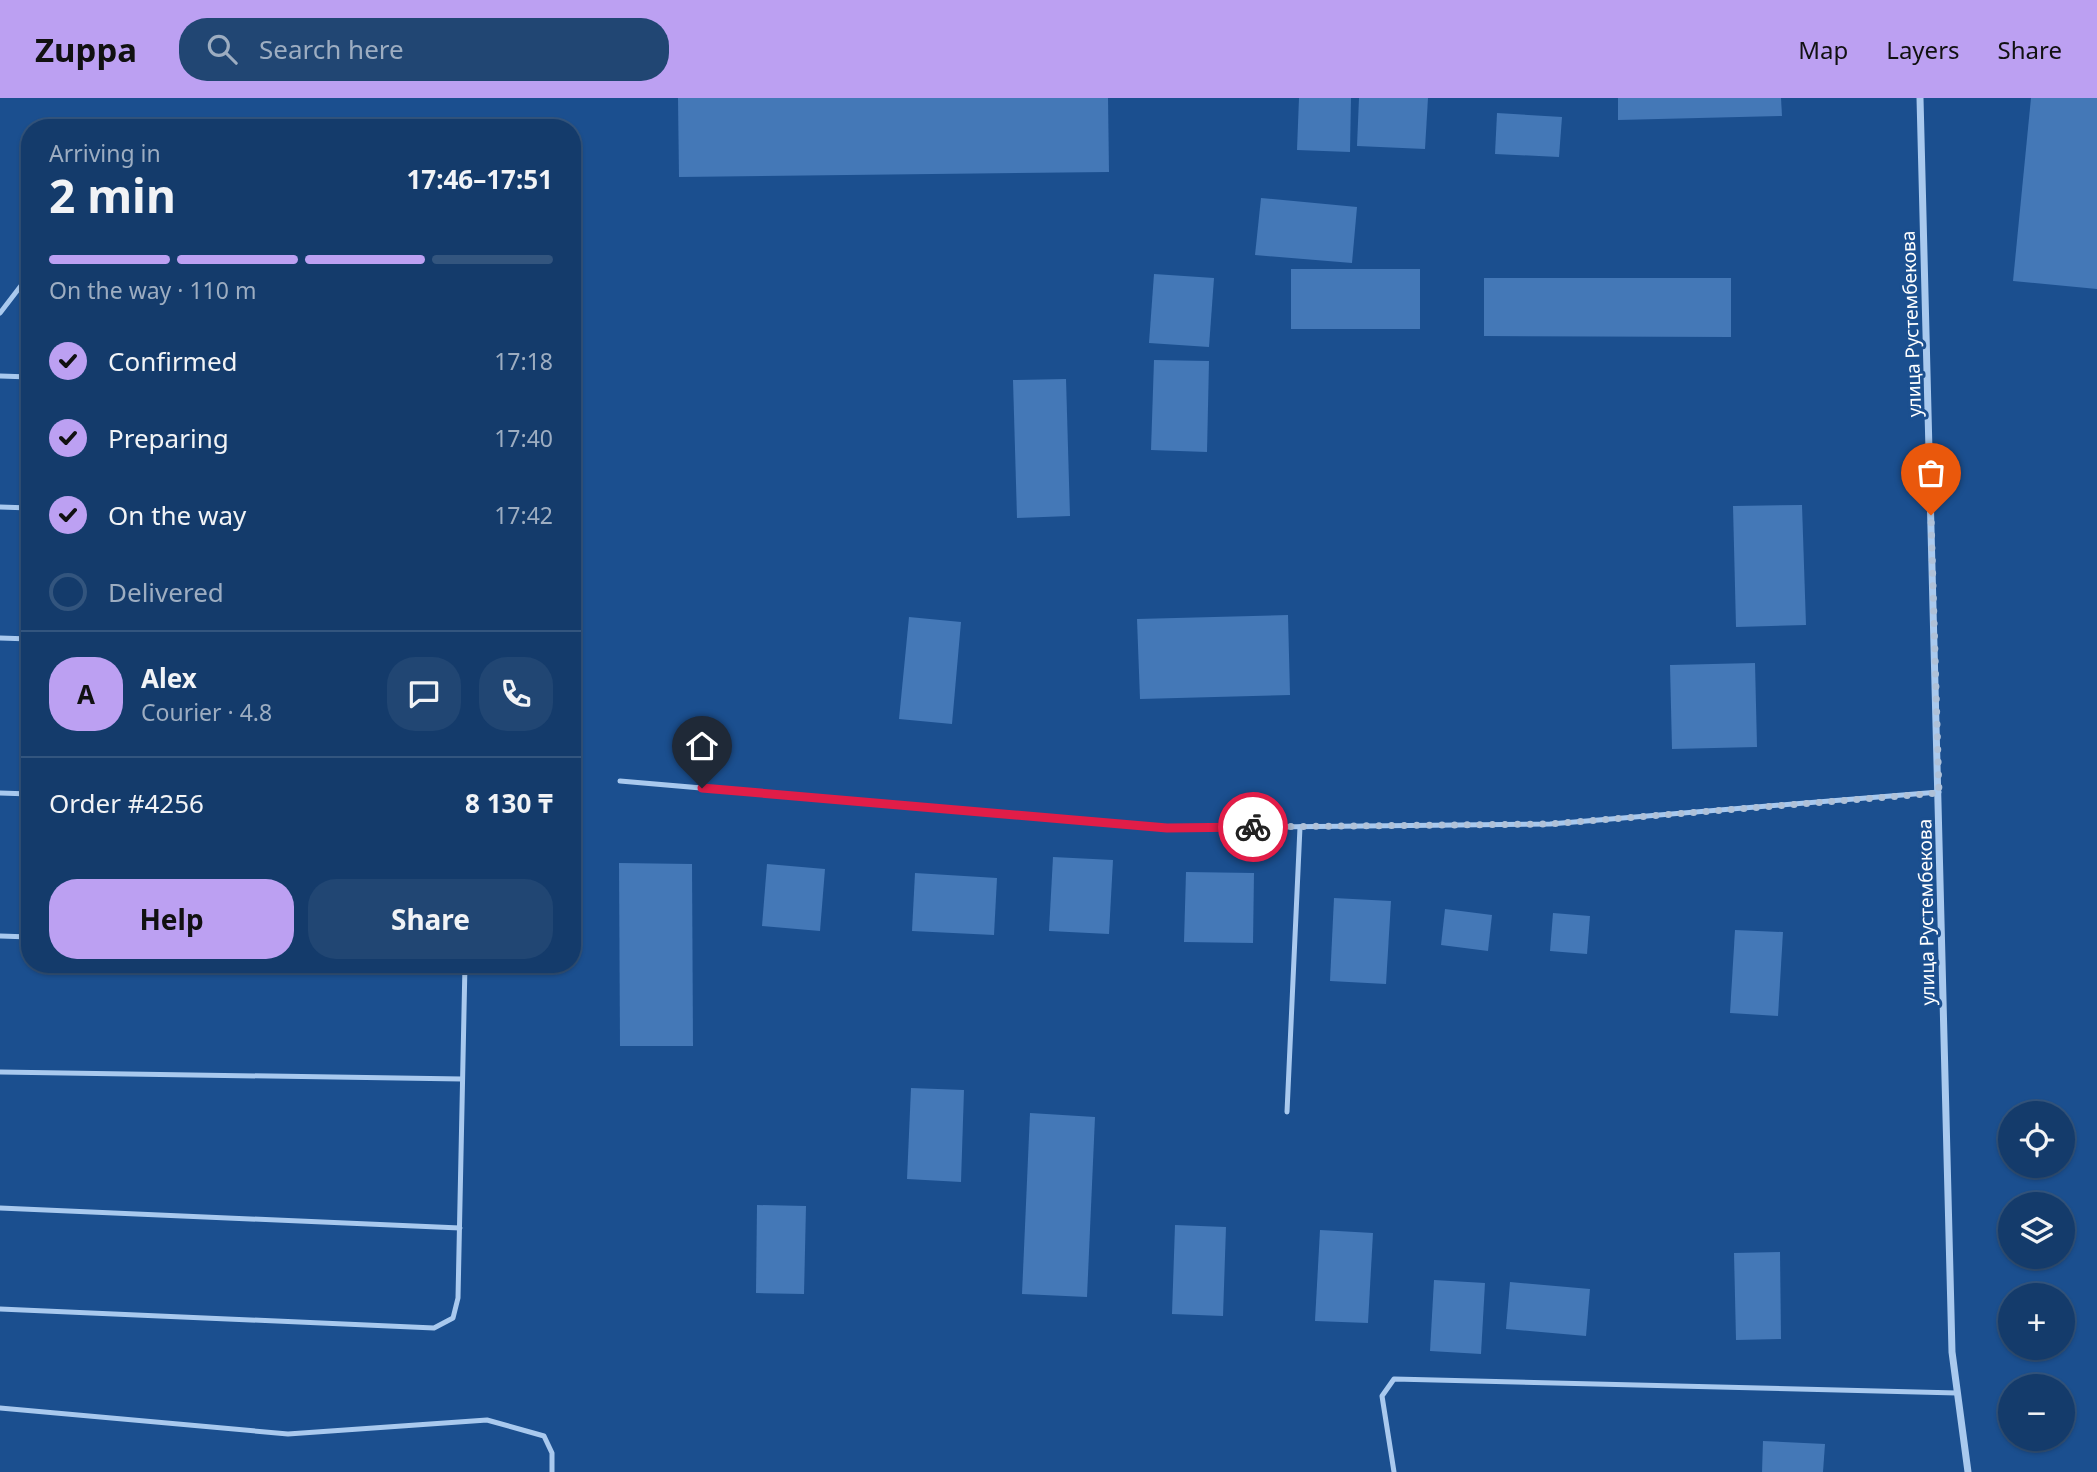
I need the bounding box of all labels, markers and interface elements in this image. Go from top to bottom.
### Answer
search box [179,18,669,81]
text: Zuppa [35,27,137,72]
icon: search [203,30,241,68]
text: Search here [259,31,404,67]
text: Map [1798,33,1848,66]
text: Layers [1886,33,1960,66]
text: Share [1998,33,2062,66]
text: Arriving in [49,137,161,169]
text: 17:46–17:51 [406,161,553,197]
text: 2 min [49,164,176,226]
street label: улица Рустембекова [1895,230,1927,418]
text: On the way · 110 m [49,274,256,306]
icon: check [49,342,87,380]
text: Confirmed [108,343,238,379]
text: 17:18 [494,345,553,377]
icon: check [49,419,87,457]
text: Preparing [108,420,229,456]
text: 17:40 [494,422,553,454]
pin [1901,443,1961,515]
icon: bag [1912,454,1950,492]
icon: check [49,496,87,534]
text: On the way [108,497,246,533]
text: 17:42 [494,499,553,531]
text: Delivered [108,574,224,610]
button: chat [387,657,461,731]
button: phone [479,657,553,731]
text: Alex [141,660,197,696]
text: A [77,676,95,712]
text: Courier · 4.8 [141,696,272,728]
pin [672,716,732,788]
icon: home [683,727,721,765]
text: Order #4256 [49,785,204,821]
text: 8 130 ₸ [465,785,553,821]
courier [1218,792,1288,862]
icon: bike [1234,808,1272,846]
street label: улица Рустембекова [1911,819,1941,1005]
button: Help [49,879,294,959]
button: Share [308,879,553,959]
map controls [1998,1101,2075,1451]
button: locate [1998,1101,2075,1178]
button: layers [1998,1192,2075,1269]
button: + [1998,1283,2075,1360]
button: − [1998,1374,2075,1451]

